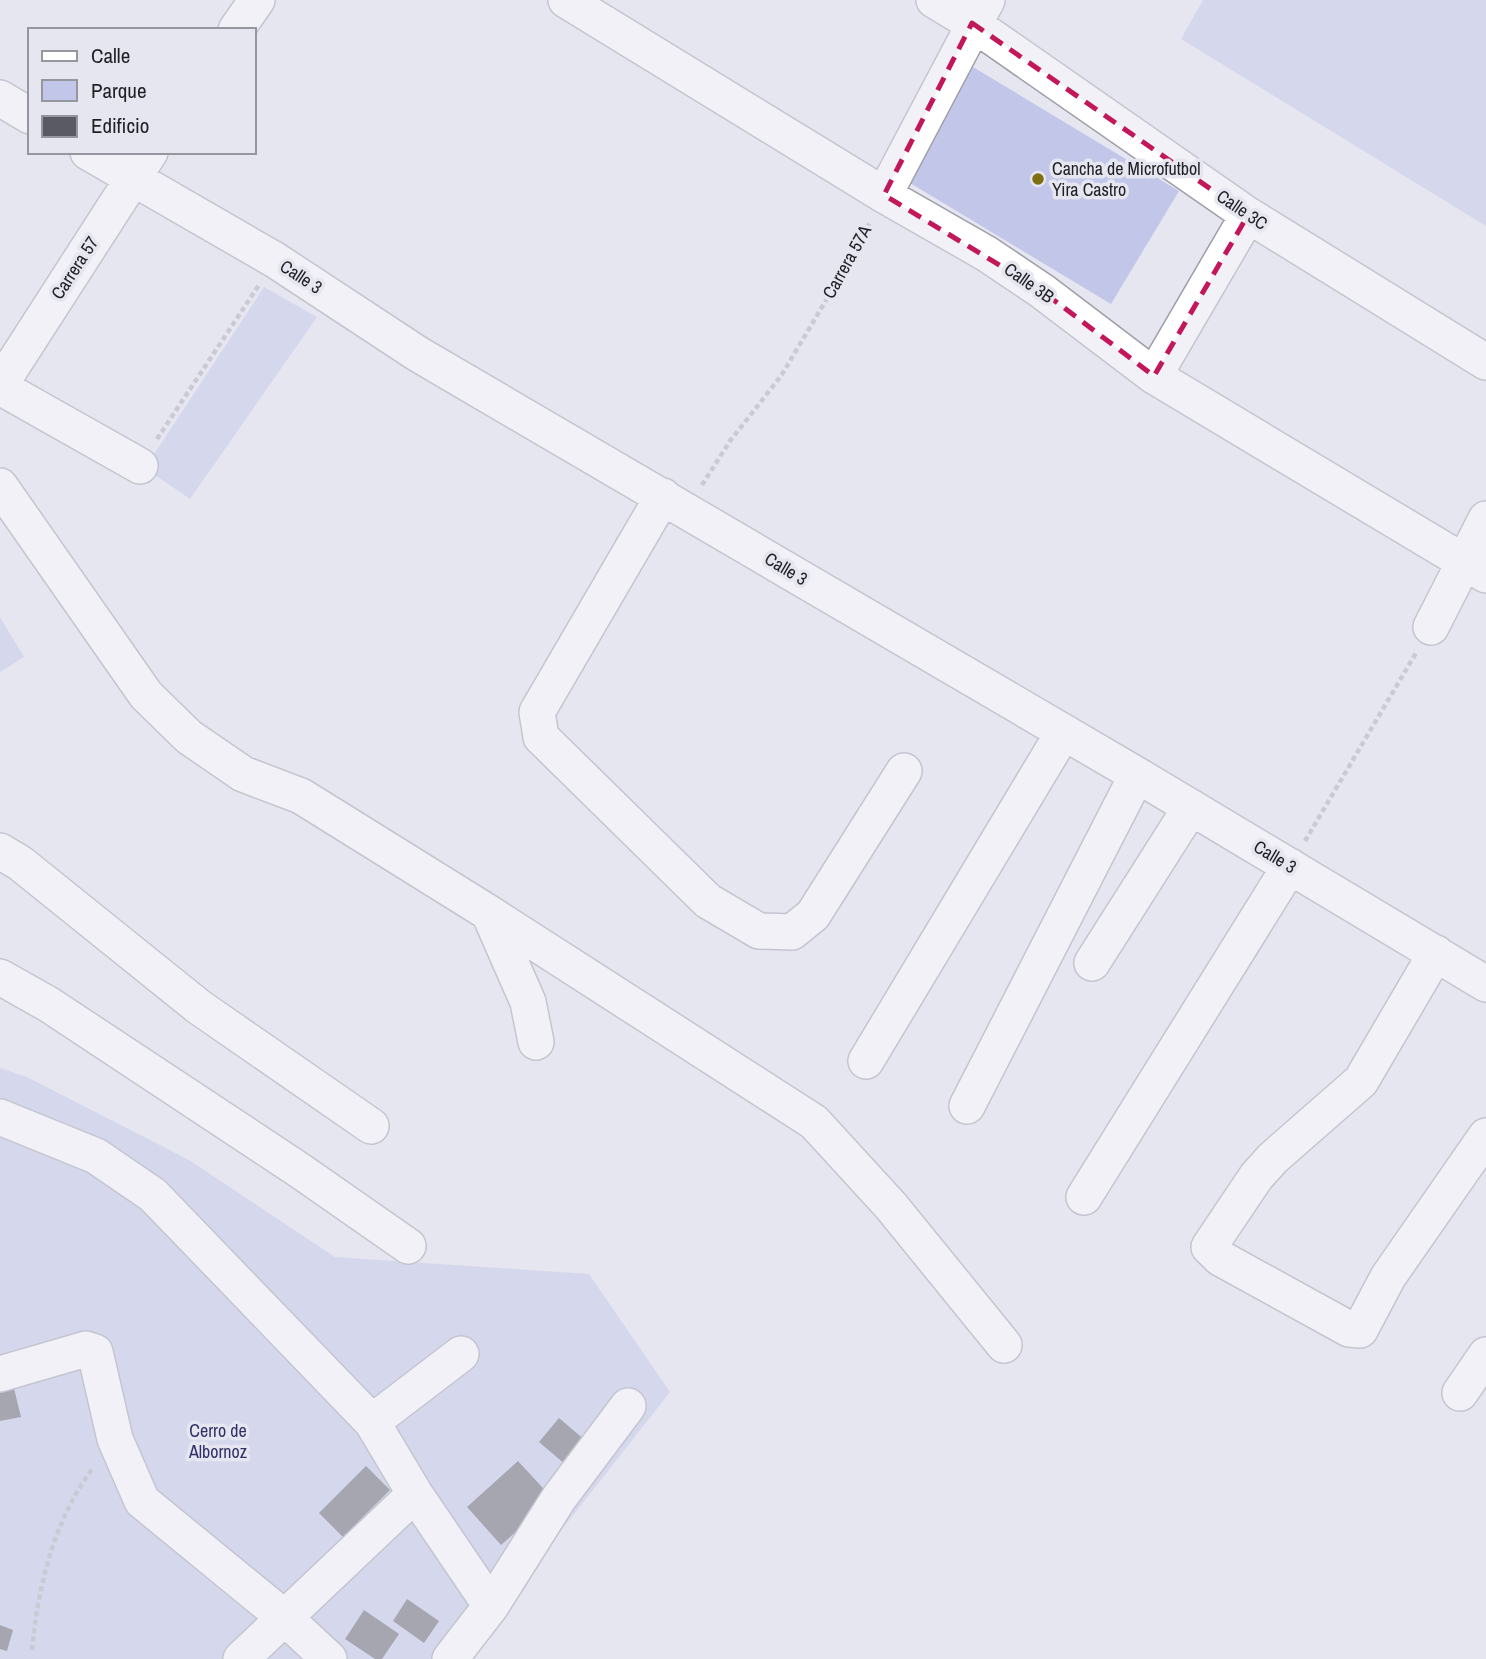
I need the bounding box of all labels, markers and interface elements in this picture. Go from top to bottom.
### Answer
legend [28,28,256,154]
text: Calle [91,41,130,70]
text: Parque [91,76,147,105]
text: Edificio [91,111,149,140]
place label: Cancha de Microfutbol Yira Castro [1052,156,1201,202]
marker: Cancha de Microfutbol Yira Castro [1030,171,1046,187]
street label: Calle 3C [1212,183,1273,236]
street label: Carrera 57A [816,220,877,303]
street label: Carrera 57 [45,231,104,304]
street label: Calle 3 [275,254,327,300]
street label: Calle 3B [999,256,1059,309]
street label: Calle 3 [760,546,812,591]
street label: Calle 3 [1249,834,1301,879]
park label: Cerro de Albornoz [188,1418,247,1464]

